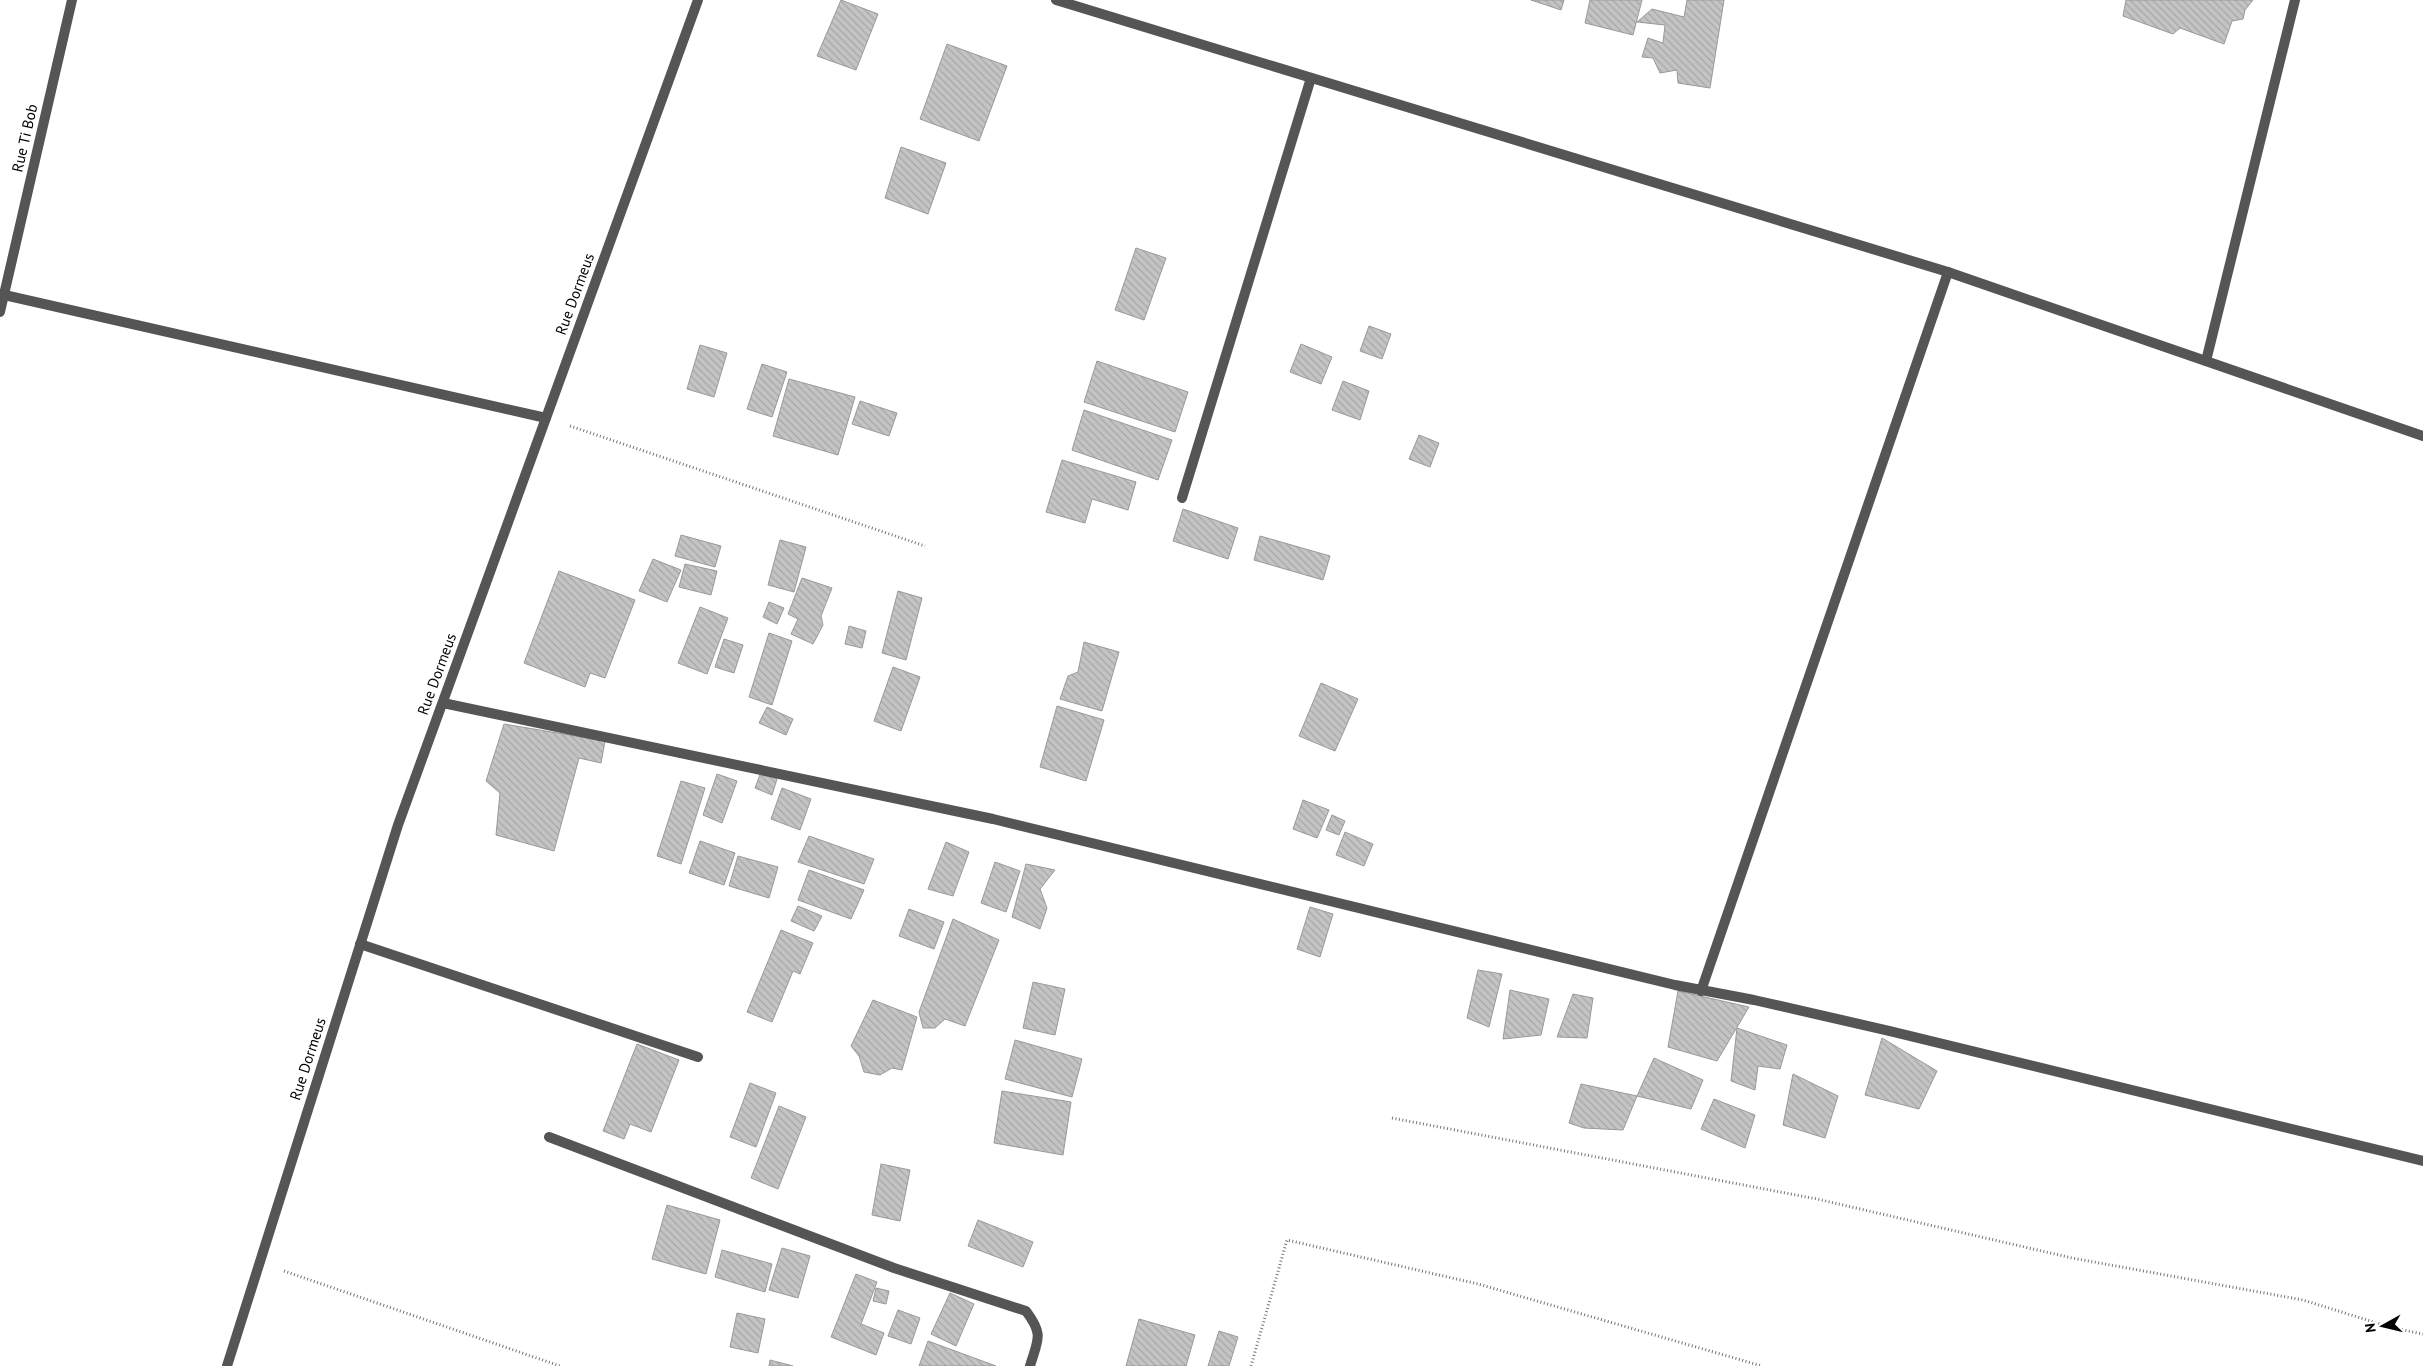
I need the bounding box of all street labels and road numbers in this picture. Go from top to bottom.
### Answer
street label: Rue Ti Bob [7,102,42,174]
street label: Rue Dormeus [551,250,598,337]
street label: Rue Dormeus [413,630,460,717]
street label: Rue Dormeus [285,1015,330,1103]

